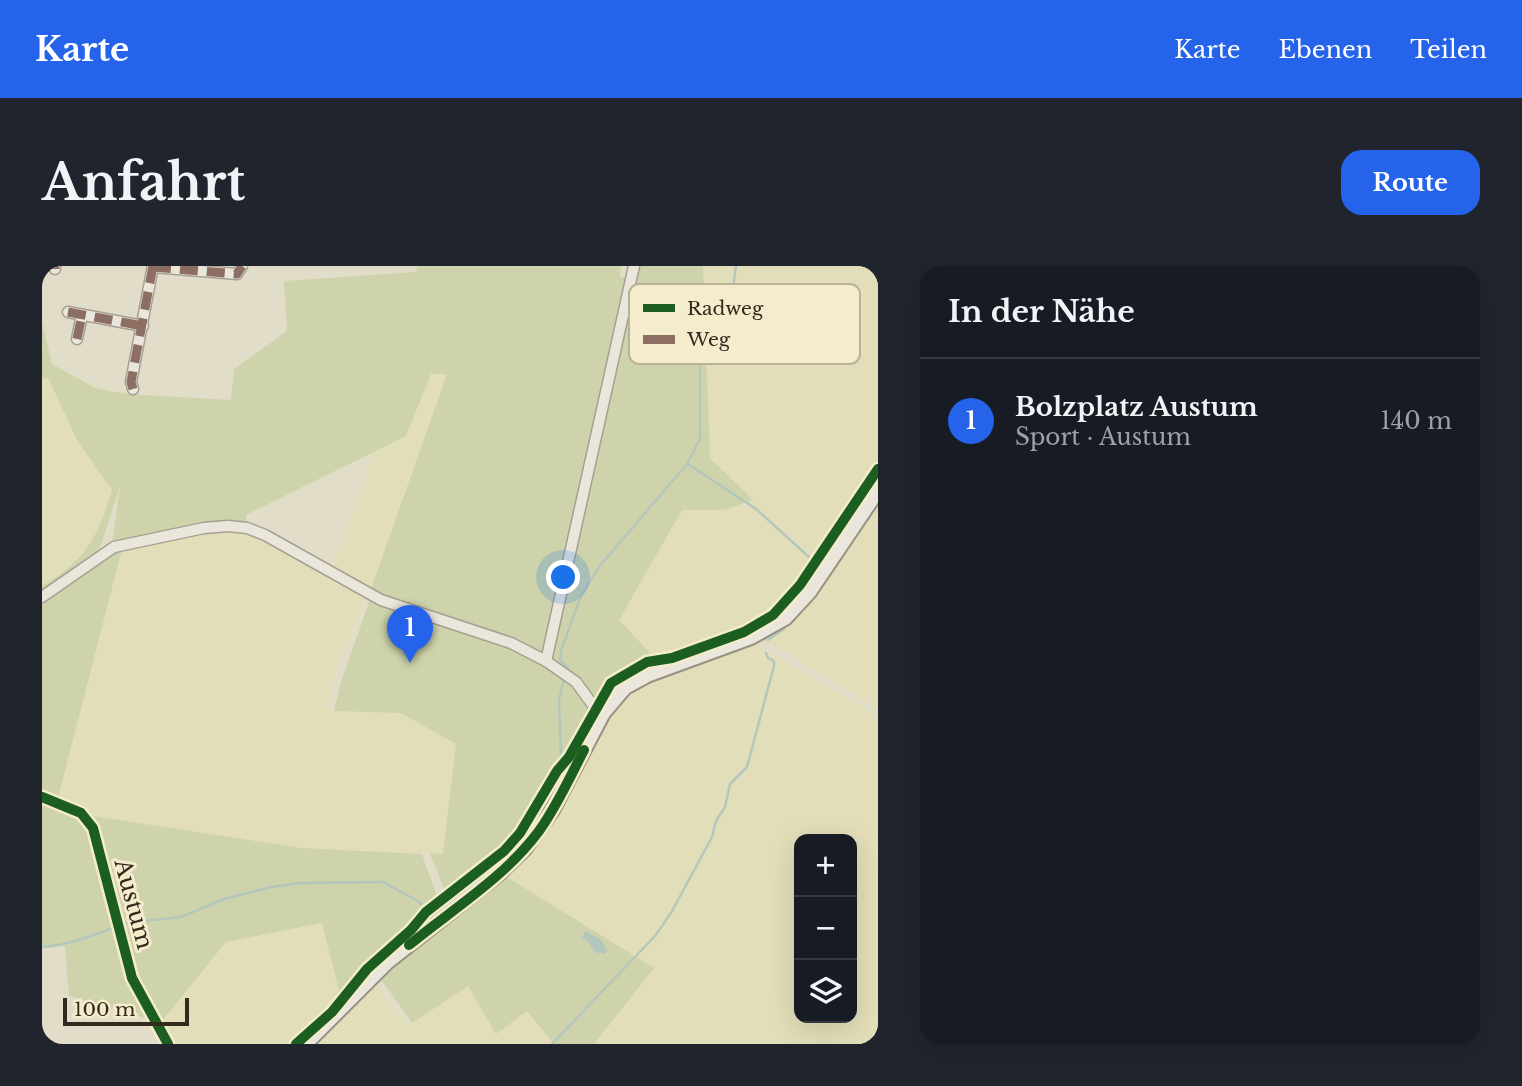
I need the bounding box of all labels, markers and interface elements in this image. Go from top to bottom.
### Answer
text: Karte [35,29,129,70]
text: Karte [1174,35,1241,64]
text: Ebenen [1279,35,1372,64]
text: Teilen [1410,35,1487,64]
button: Route [1341,150,1480,215]
text: Anfahrt [42,152,245,213]
legend [629,284,860,364]
text: In der Nähe [948,293,1135,330]
text: Radweg [687,297,764,320]
text: Weg [686,328,731,351]
text: Bolzplatz Austum [1015,391,1258,423]
text: 1 [966,407,976,435]
text: 140 m [1381,407,1452,435]
text: Sport · Austum [1015,423,1191,451]
your location [546,560,580,594]
pin: 1 [387,605,433,663]
map controls [794,834,857,1023]
button: + [794,834,857,897]
street label: Austum [108,855,160,952]
button: − [794,897,857,960]
button: layers [794,960,857,1023]
scale bar [63,995,189,1027]
text: 100 m [74,998,135,1021]

